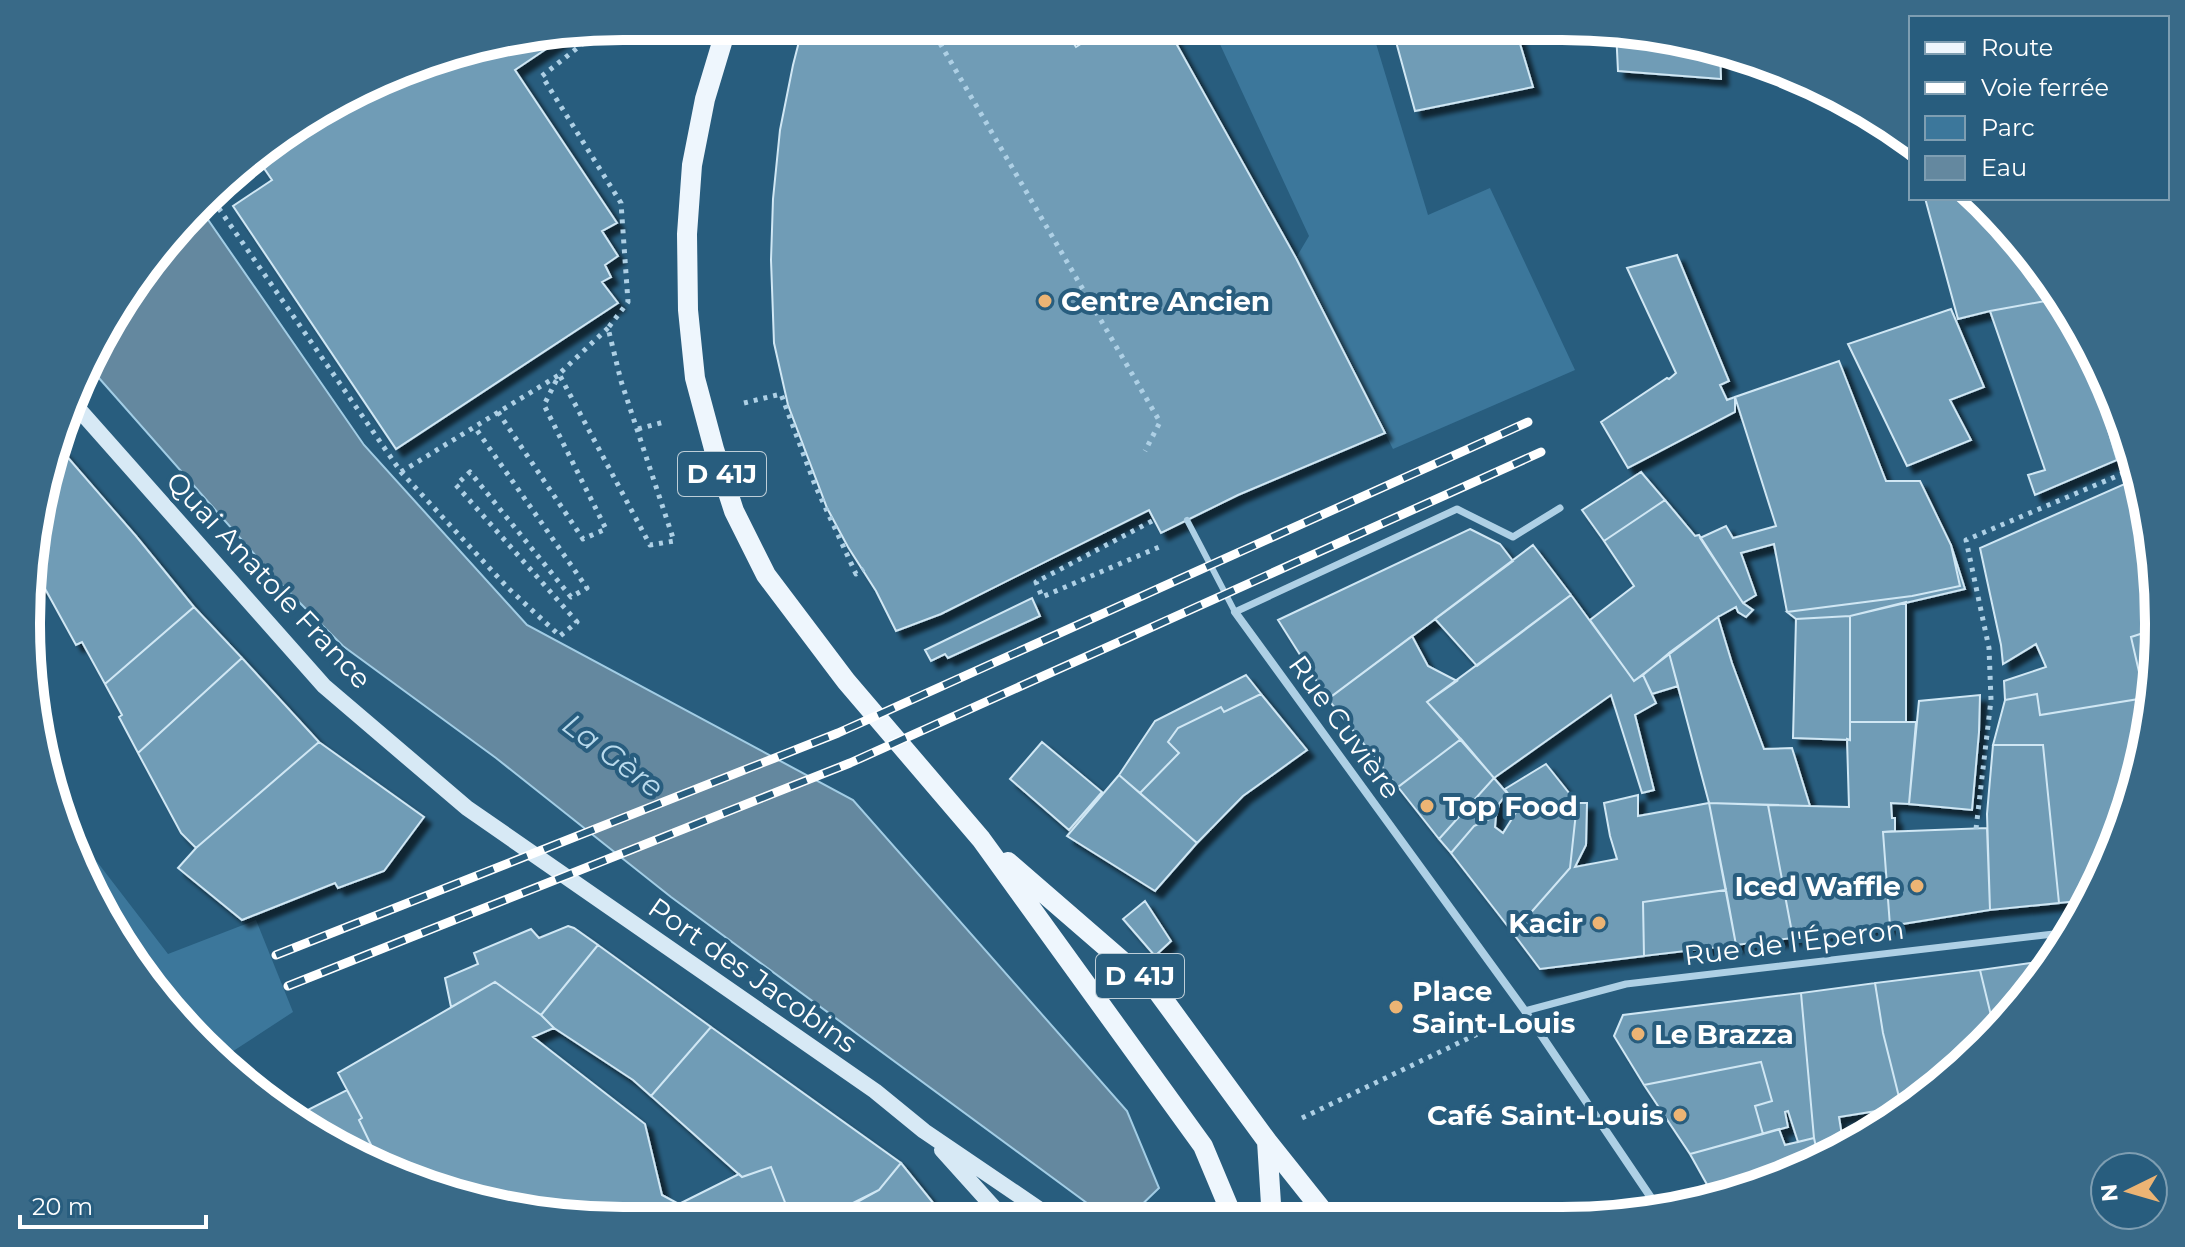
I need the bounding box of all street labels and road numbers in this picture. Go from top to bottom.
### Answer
road number: D 41J [678,452,766,496]
street label: Quai Anatole France [159,464,379,696]
street label: Rue Cuvière [1282,649,1408,805]
street label: Port des Jacobins [642,890,864,1060]
street label: Rue de l'Éperon [1682,912,1906,972]
road number: D 41J [1096,954,1184,998]

